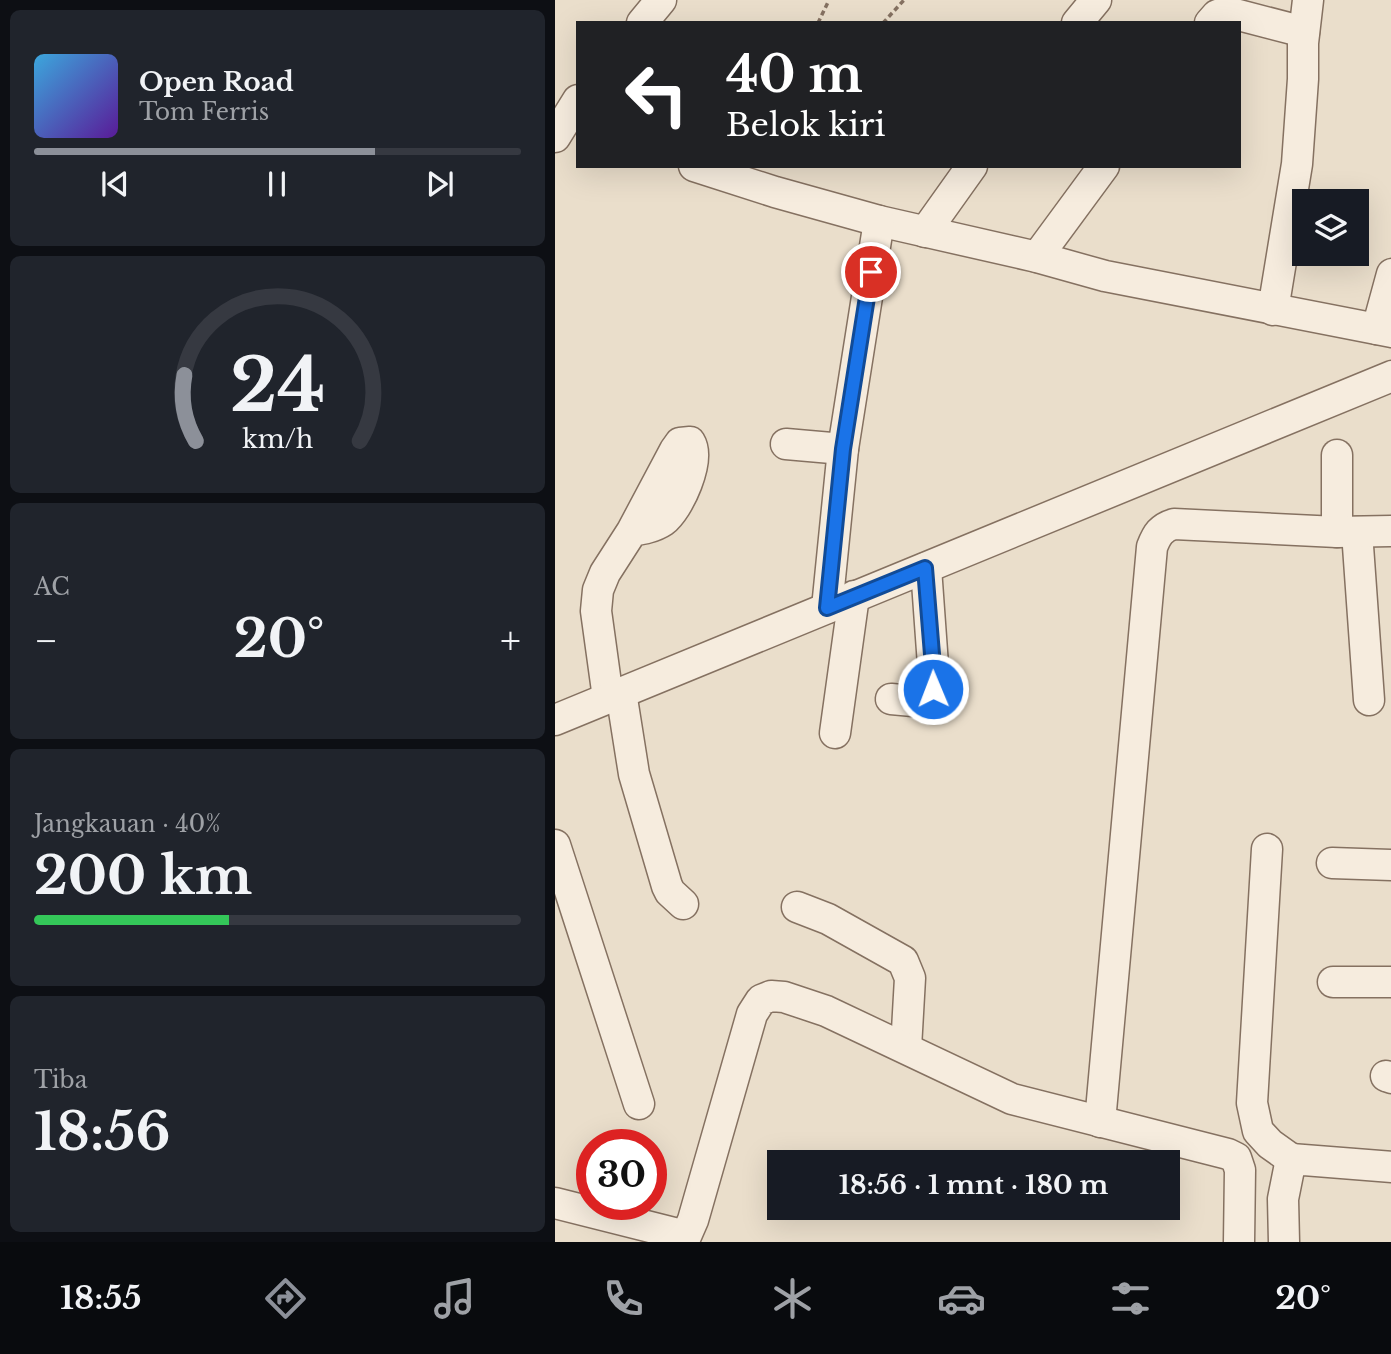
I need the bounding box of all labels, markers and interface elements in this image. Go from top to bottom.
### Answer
text: 40 m [726,44,863,105]
icon: left [611,49,702,140]
text: Open Road [139,66,294,98]
text: Tom Ferris [139,98,269,126]
text: Belok kiri [726,105,885,145]
icon: previous [96,165,134,203]
icon: pause [258,165,296,203]
icon: next [421,165,459,203]
map controls [1292,189,1369,266]
button: layers [1292,189,1369,266]
pin [841,242,901,302]
icon: arrive [852,253,890,291]
text: 24 [230,340,325,431]
text: km/h [242,423,313,454]
text: AC [34,573,70,601]
text: 20° [234,607,324,671]
text: − [34,617,58,664]
text: + [500,617,521,664]
position arrow [896,652,970,726]
text: Jangkauan · 40% [34,810,221,838]
text: 200 km [34,844,252,908]
text: Tiba [34,1066,87,1094]
text: 18:56 [34,1100,170,1164]
speed limit sign: 30 [576,1129,667,1220]
text: 18:56 · 1 mnt · 180 m [839,1169,1108,1201]
icon: directions [261,1274,310,1323]
icon: music [430,1274,479,1323]
icon: phone [599,1274,648,1323]
icon: climate [768,1274,817,1323]
icon: car [937,1274,986,1323]
icon: filters [1106,1274,1155,1323]
text: 18:55 [60,1278,141,1318]
text: 20° [1275,1278,1331,1318]

